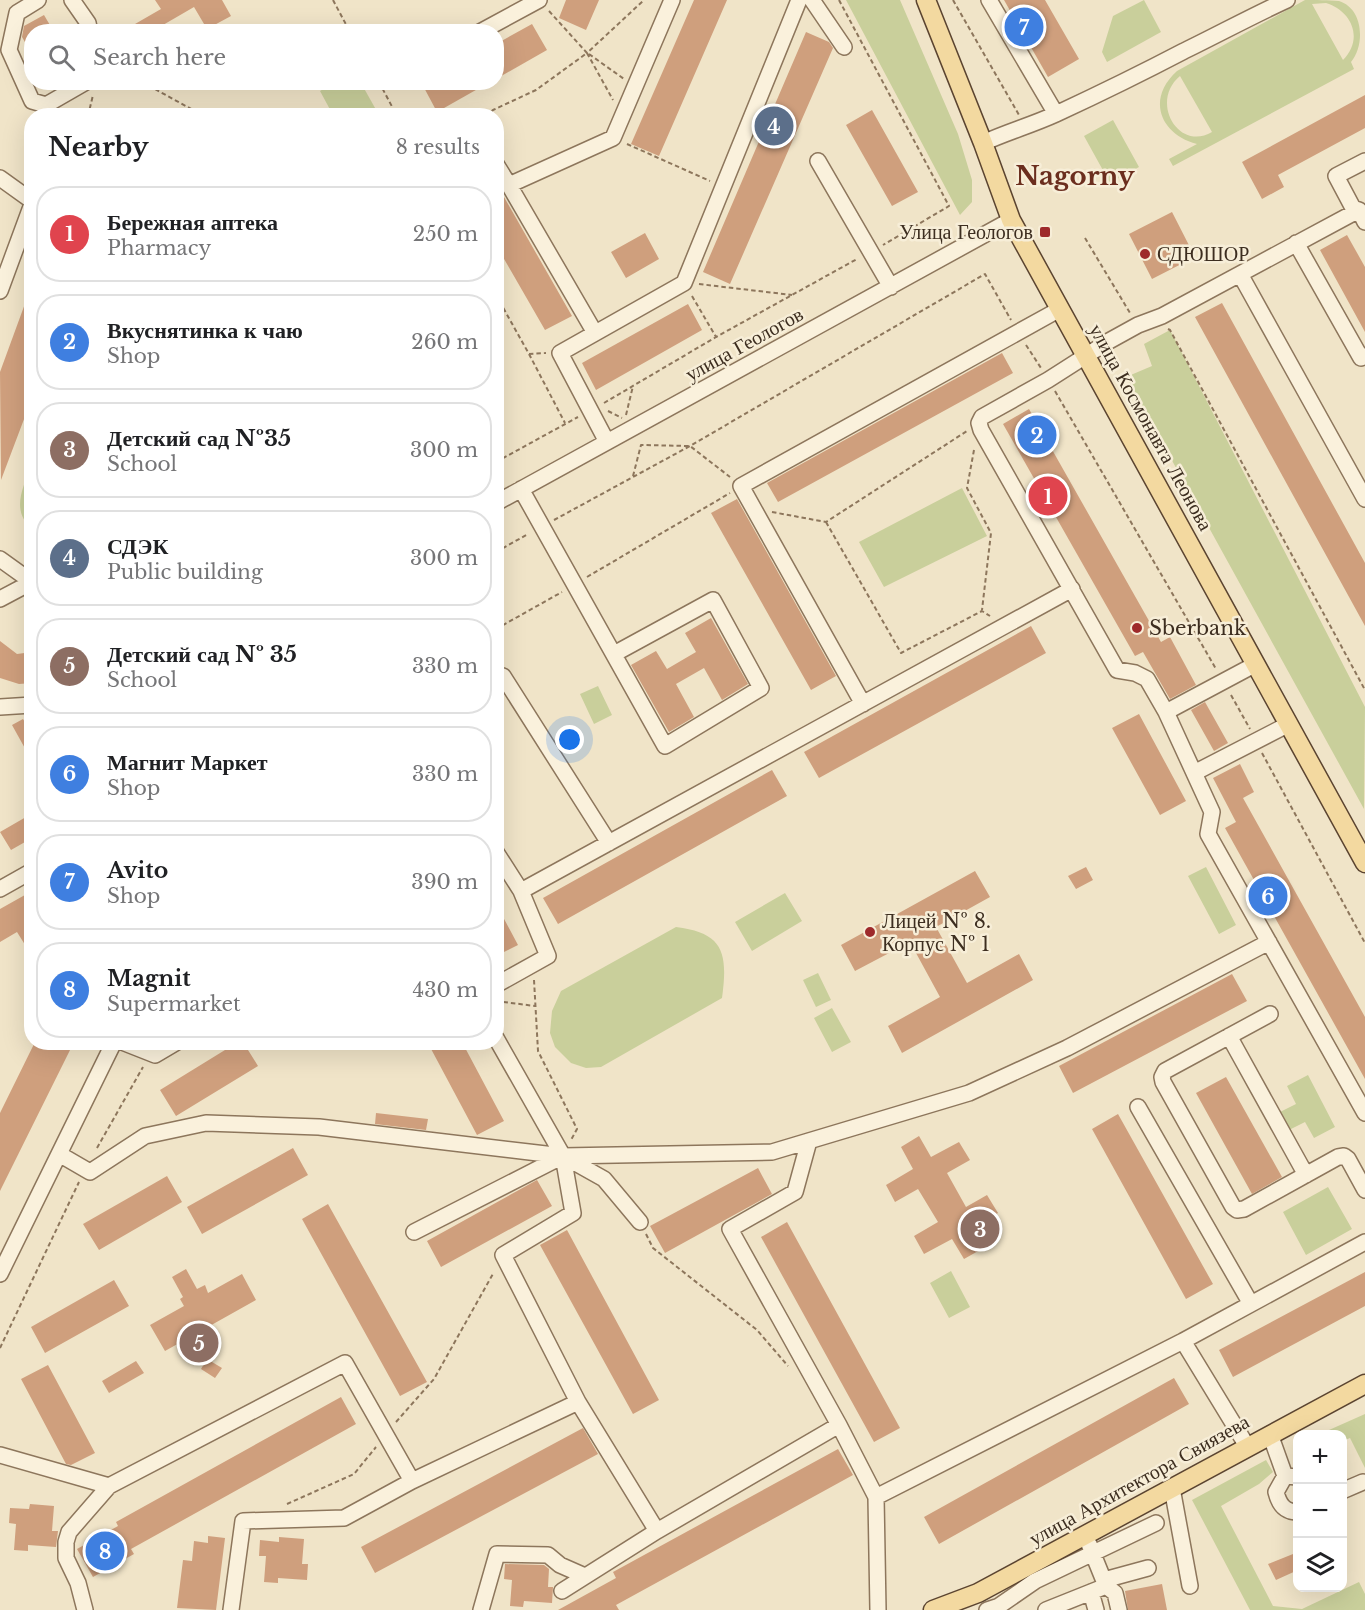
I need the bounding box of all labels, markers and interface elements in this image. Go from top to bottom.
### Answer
pin: 7 [1004,4,1044,50]
search box [24,24,504,90]
icon: search [45,41,78,74]
text: Search here [93,44,226,71]
pin: 4 [754,104,794,148]
text: Nearby [48,131,149,163]
text: 8 results [396,135,480,159]
district label: Nagorny [1015,160,1135,192]
text: Бережная аптека [107,209,278,236]
place label: Улица Геологов [899,220,1033,244]
text: 1 [65,222,74,246]
text: 250 m [413,222,478,246]
marker: Улица Геологов [1038,225,1052,239]
text: Pharmacy [107,236,211,260]
place label: СДЮШОР [1157,242,1249,266]
marker: СДЮШОР [1138,247,1152,261]
street label: улица Геологов [681,302,807,386]
text: Вкуснятинка к чаю [107,317,303,344]
street label: улица Космонавта Леонова [1084,319,1218,535]
text: 2 [63,330,76,354]
text: 260 m [411,330,478,354]
text: Shop [107,344,160,368]
pin: 2 [1018,412,1056,458]
text: Детский сад №35 [107,425,291,452]
text: 3 [63,438,76,462]
text: 300 m [410,438,478,462]
text: School [107,452,177,476]
pin: 1 [1028,474,1068,518]
text: СДЭК [107,533,168,560]
text: 4 [63,546,76,570]
text: 300 m [410,546,478,570]
text: Public building [107,560,263,584]
place label: Sberbank [1149,616,1247,640]
marker: Sberbank [1130,621,1144,635]
text: Детский сад № 35 [107,641,297,668]
text: 5 [64,654,75,678]
text: 330 m [412,654,478,678]
text: School [107,668,177,692]
your location [555,725,584,754]
text: Магнит Маркет [107,749,267,776]
text: 6 [63,762,76,786]
text: 330 m [412,762,478,786]
text: Shop [107,776,160,800]
text: Avito [107,857,168,884]
text: 7 [64,870,75,894]
text: 390 m [411,870,478,894]
pin: 6 [1248,874,1288,918]
text: Shop [107,884,160,908]
place label: Лицей № 8. Корпус № 1 [882,909,991,956]
marker: Лицей № 8. Корпус № 1 [863,925,877,939]
text: Magnit [107,965,191,992]
text: 8 [63,978,76,1002]
text: 430 m [413,978,478,1002]
text: Supermarket [107,992,241,1016]
pin: 3 [960,1206,1000,1252]
pin: 5 [180,1320,218,1366]
street label: улица Архитектора Свиязева [1025,1409,1253,1551]
map controls [1293,1430,1347,1592]
button: + [1293,1430,1347,1484]
button: − [1293,1484,1347,1538]
pin: 8 [86,1528,124,1574]
button: layers [1293,1538,1347,1592]

